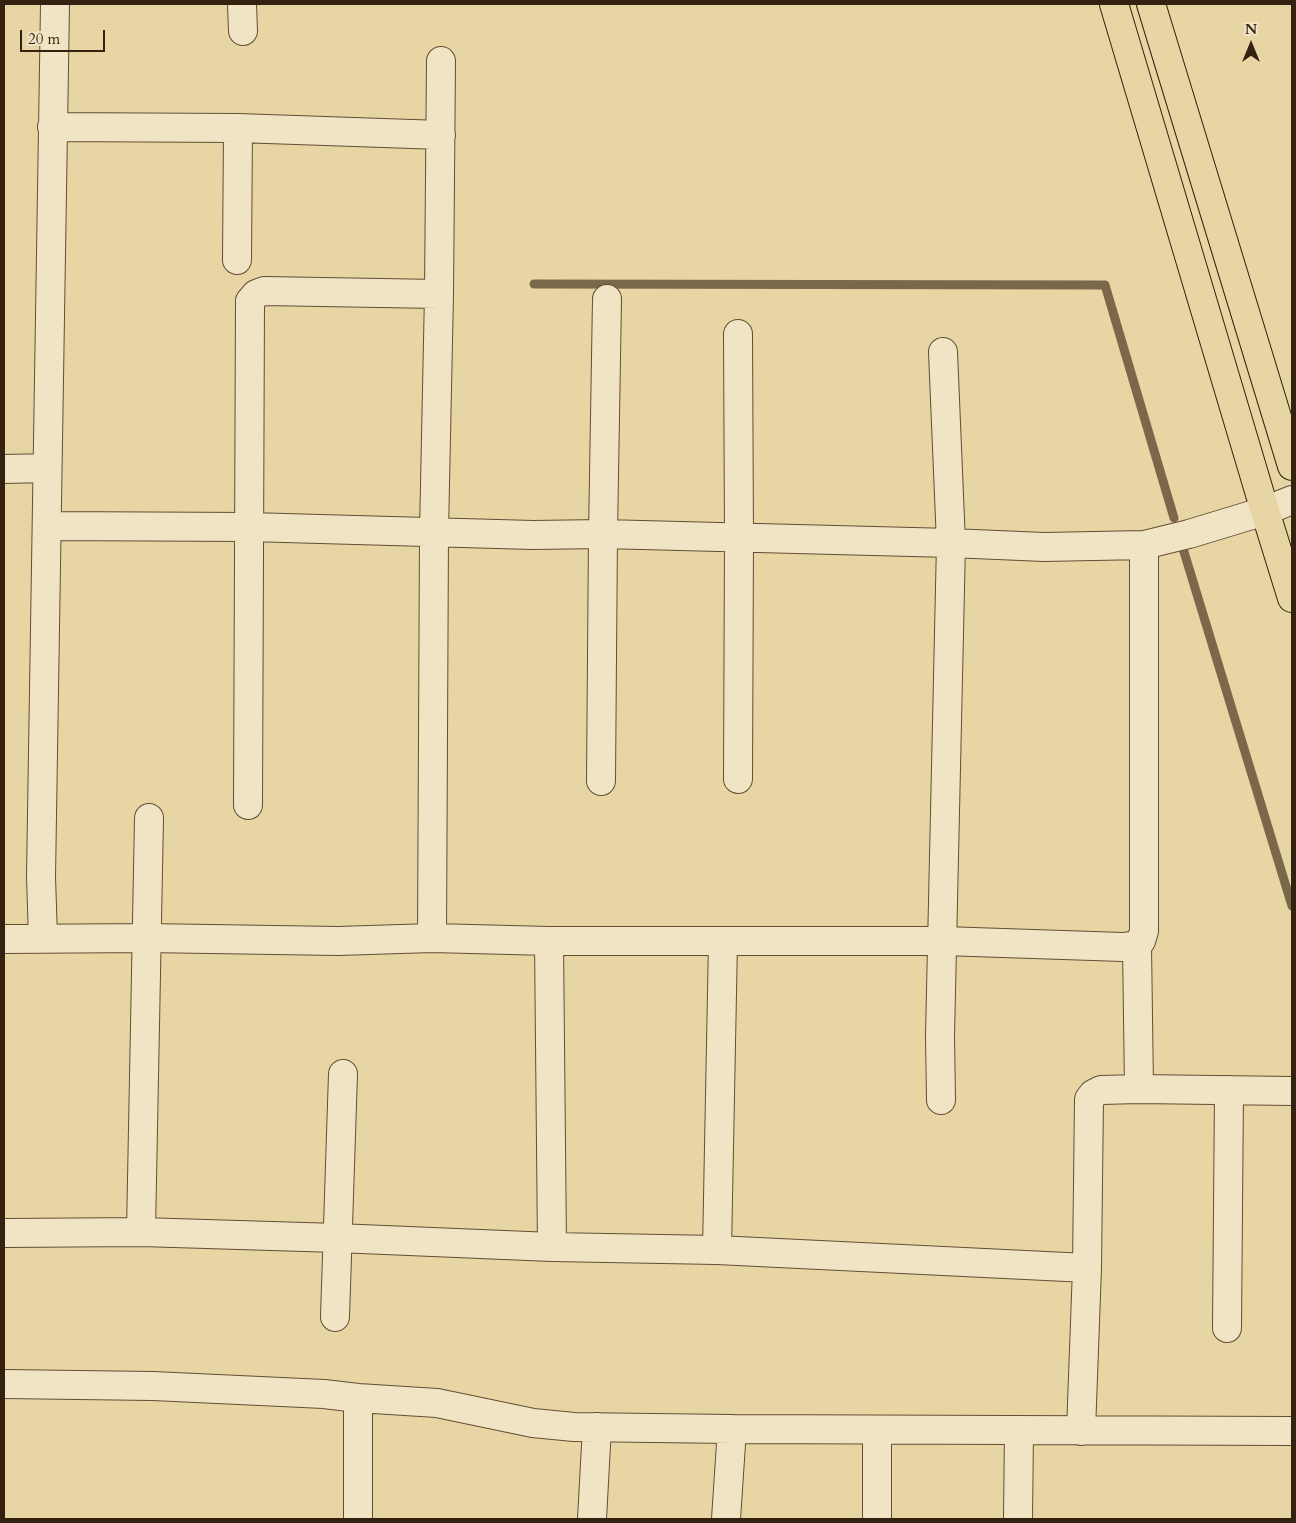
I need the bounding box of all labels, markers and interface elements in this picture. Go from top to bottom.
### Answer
scale bar [22,20,108,52]
north arrow [1226,20,1276,70]
text: N [1245,20,1257,39]
text: 20 m [28,29,60,49]

